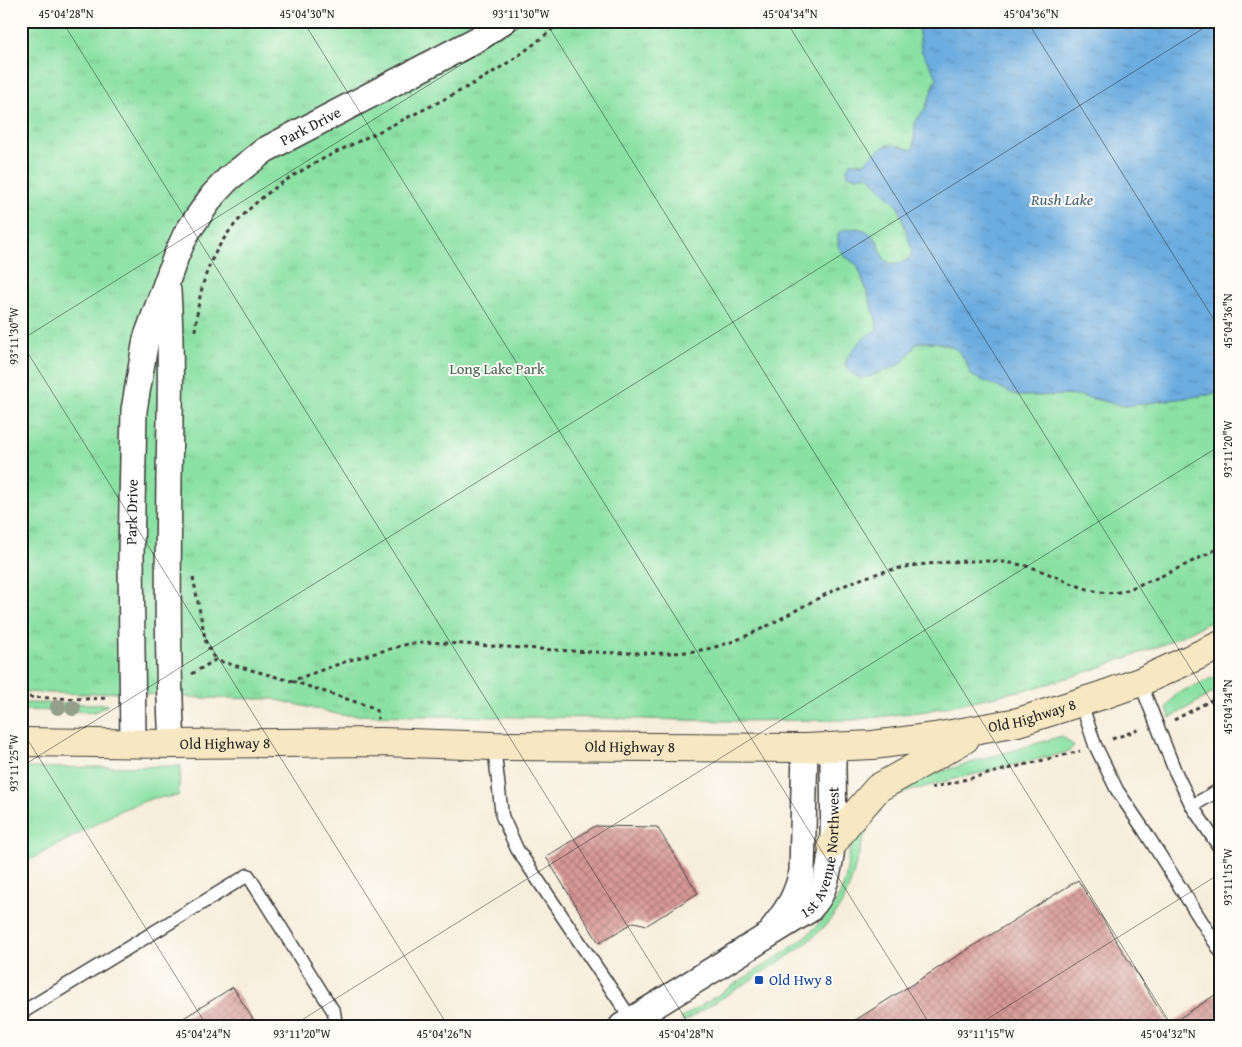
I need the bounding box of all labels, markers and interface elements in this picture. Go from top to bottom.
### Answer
text: 45°04'28"N [38,5,94,22]
text: 45°04'30"N [279,5,335,22]
text: 93°11'30"W [492,5,551,22]
text: 45°04'34"N [762,5,818,22]
text: 45°04'36"N [1003,5,1059,22]
street label: Park Drive [276,101,344,150]
water label: Rush Lake [1030,187,1094,211]
text: 45°04'36"N [1219,293,1236,349]
text: 93°11'30"W [5,306,22,365]
park label: Long Lake Park [449,358,545,379]
text: 93°11'20"W [1219,419,1236,478]
street label: Park Drive [120,479,143,545]
text: 45°04'34"N [1219,679,1236,735]
street label: Old Highway 8 [986,693,1078,737]
street label: Old Highway 8 [180,732,270,754]
text: 93°11'25"W [5,733,22,792]
street label: Old Highway 8 [585,736,675,757]
street label: 1st Avenue Northwest [796,786,844,923]
text: 93°11'15"W [1219,847,1236,906]
place label: Old Hwy 8 [769,969,832,990]
marker: Old Hwy 8 [753,974,765,986]
text: 45°04'24"N [175,1025,231,1042]
text: 93°11'20"W [273,1025,332,1042]
text: 45°04'26"N [416,1025,472,1042]
text: 45°04'28"N [658,1025,714,1042]
text: 93°11'15"W [957,1025,1016,1042]
text: 45°04'32"N [1140,1025,1196,1042]

